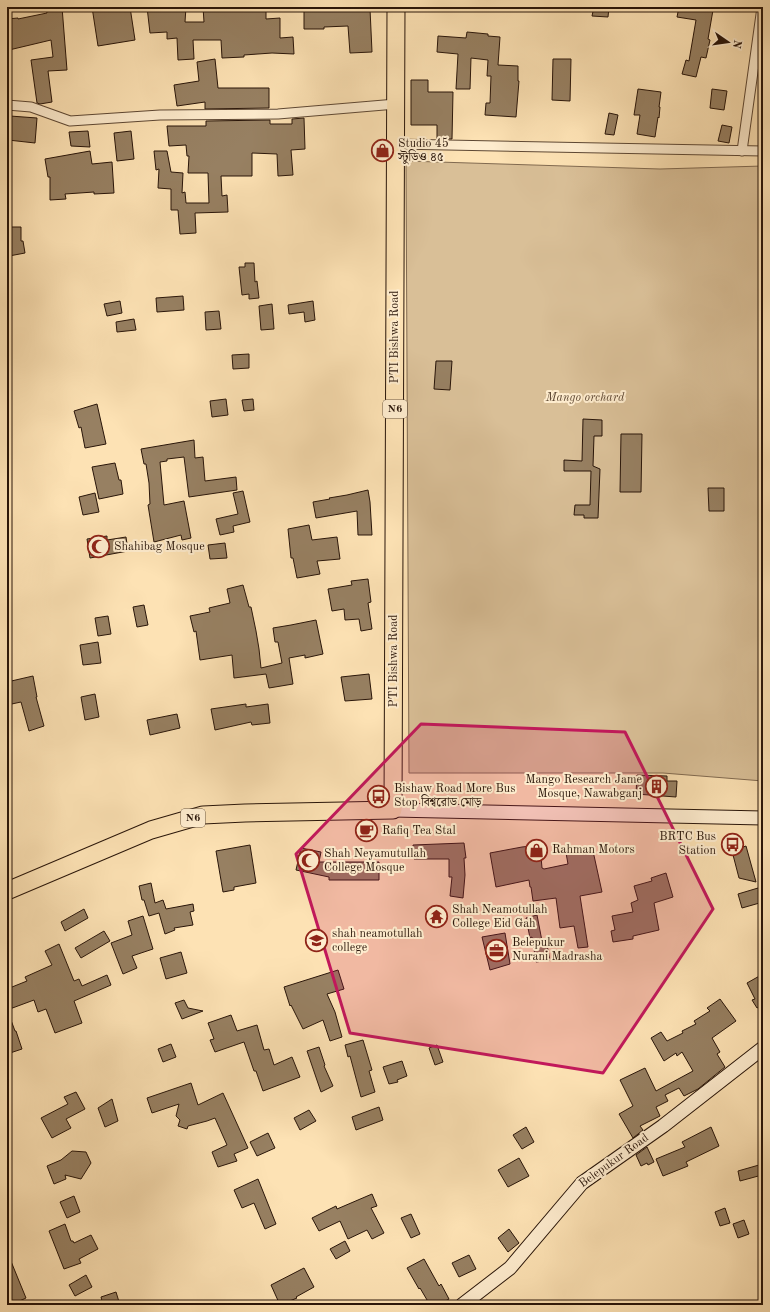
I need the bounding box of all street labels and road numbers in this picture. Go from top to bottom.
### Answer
street label: PTI Bishwa Road [389,290,401,384]
road number: N6 [383,400,407,418]
street label: PTI Bishwa Road [388,614,400,708]
road number: N6 [181,809,205,827]
street label: Belepukur Road [577,1132,651,1190]

